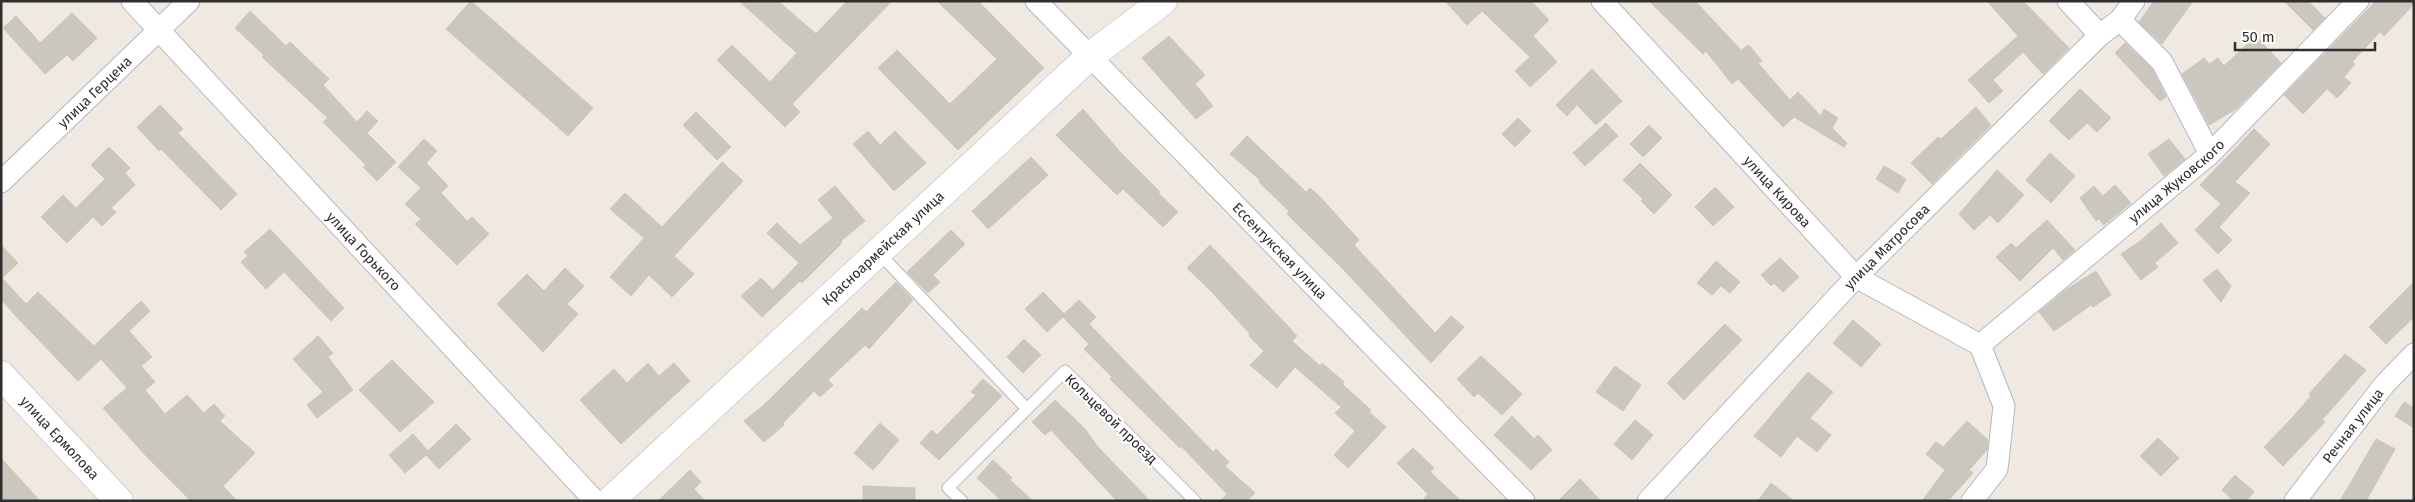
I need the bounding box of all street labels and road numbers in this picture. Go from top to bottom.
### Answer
street label: улица Герцена [54,52,135,131]
street label: улица Жуковского [2125,136,2228,226]
street label: улица Кирова [1740,152,1815,231]
street label: Красноармейская улица [818,187,947,309]
street label: Ессентукская улица [1229,199,1331,303]
street label: улица Матросова [1841,200,1933,293]
street label: улица Горького [323,208,404,294]
street label: Кольцевой проезд [1061,371,1161,468]
street label: Речная улица [2319,385,2387,466]
street label: улица Ермолова [17,393,103,483]

